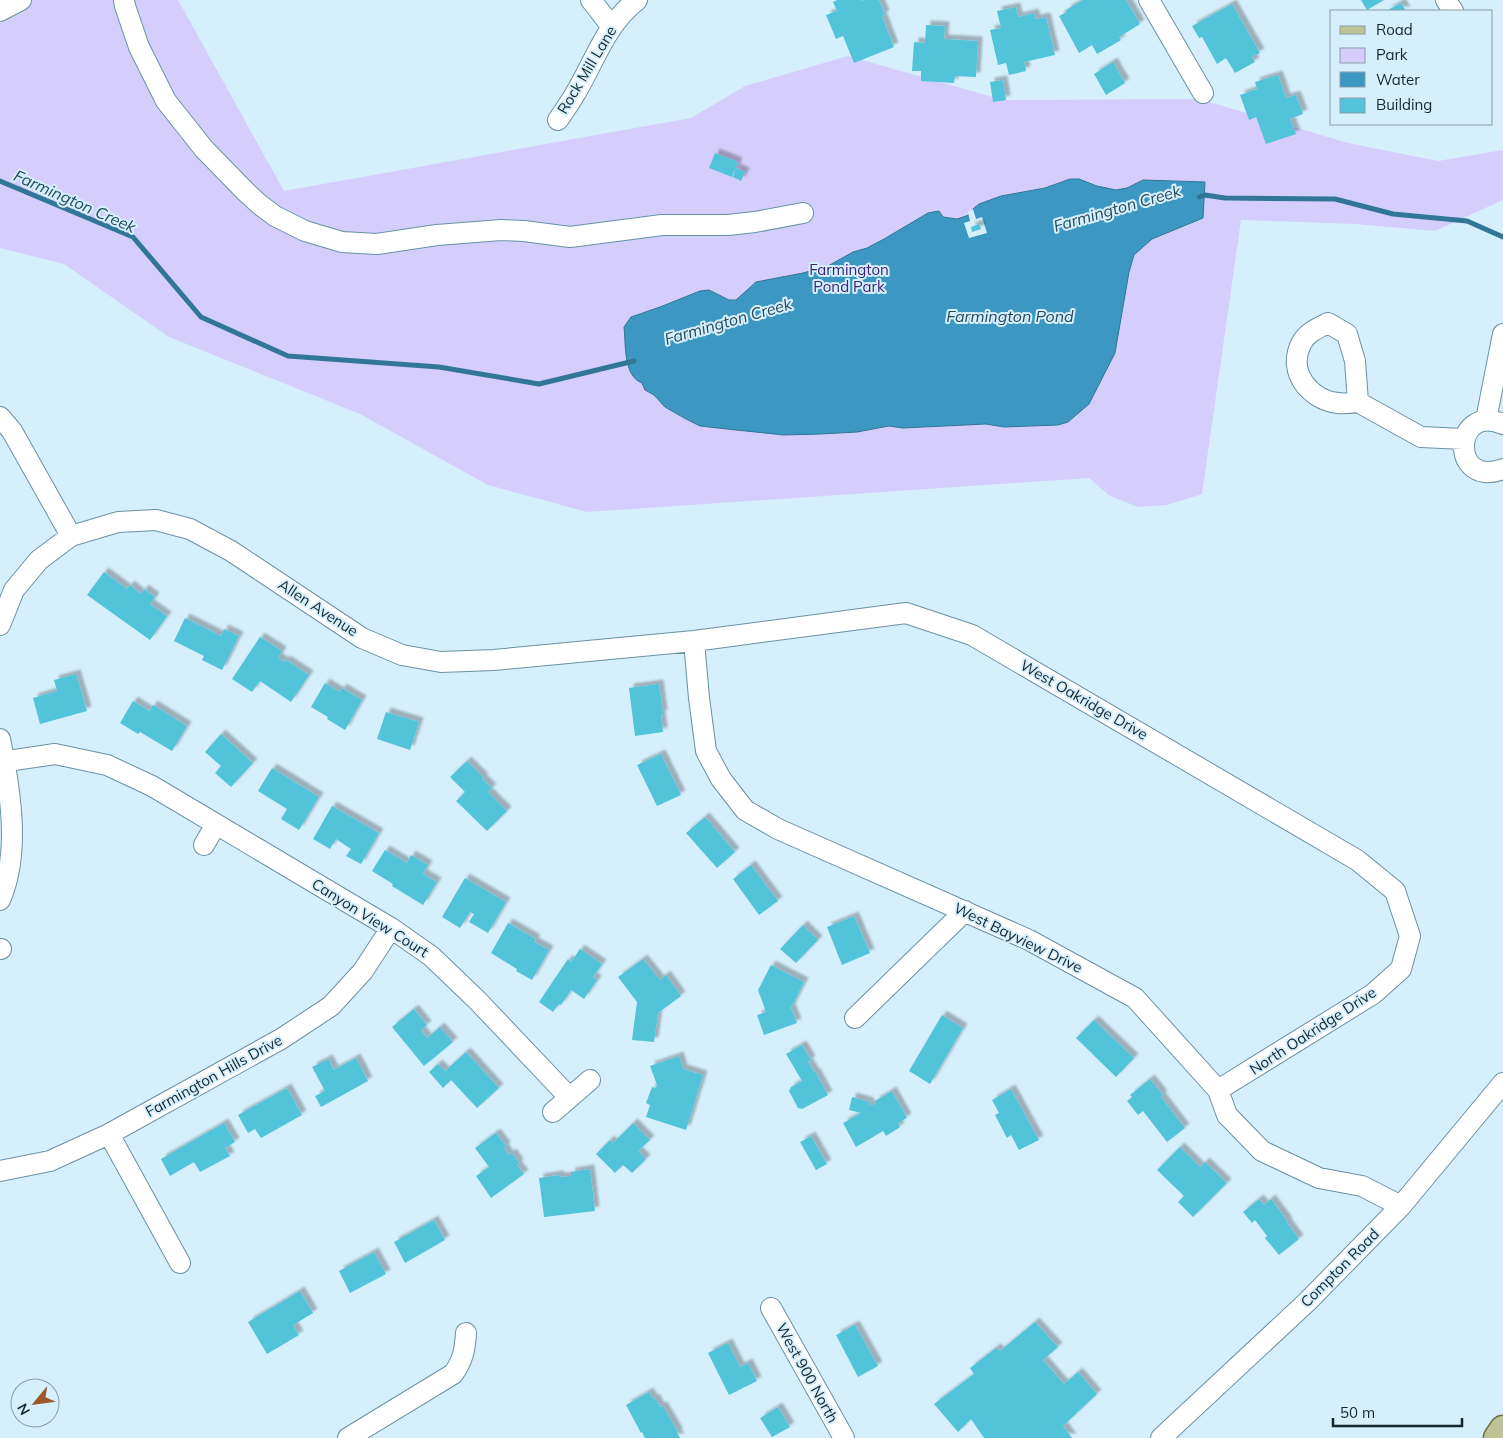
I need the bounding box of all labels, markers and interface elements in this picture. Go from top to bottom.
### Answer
legend [1330,10,1493,125]
text: Road [1376,20,1413,39]
street label: Rock Mill Lane [553,22,620,117]
text: Park [1376,45,1408,64]
text: Water [1376,70,1420,89]
text: Building [1376,95,1432,114]
water label: Farmington Creek [11,165,140,237]
water label: Farmington Creek [1051,180,1184,236]
park label: Farmington Pond Park [809,260,889,296]
water label: Farmington Creek [662,293,795,349]
water label: Farmington Pond [946,306,1074,326]
street label: Allen Avenue [275,575,362,640]
street label: West Oakridge Drive [1017,655,1151,744]
street label: Canyon View Court [308,874,432,961]
street label: West Bayview Drive [951,898,1086,977]
street label: North Oakridge Drive [1246,983,1380,1079]
street label: Farmington Hills Drive [142,1030,285,1121]
street label: Compton Road [1296,1224,1383,1311]
street label: West 900 North [772,1320,843,1426]
north arrow [10,1378,60,1428]
scale bar [1333,1396,1462,1428]
text: N [13,1400,34,1418]
text: 50 m [1340,1403,1375,1422]

